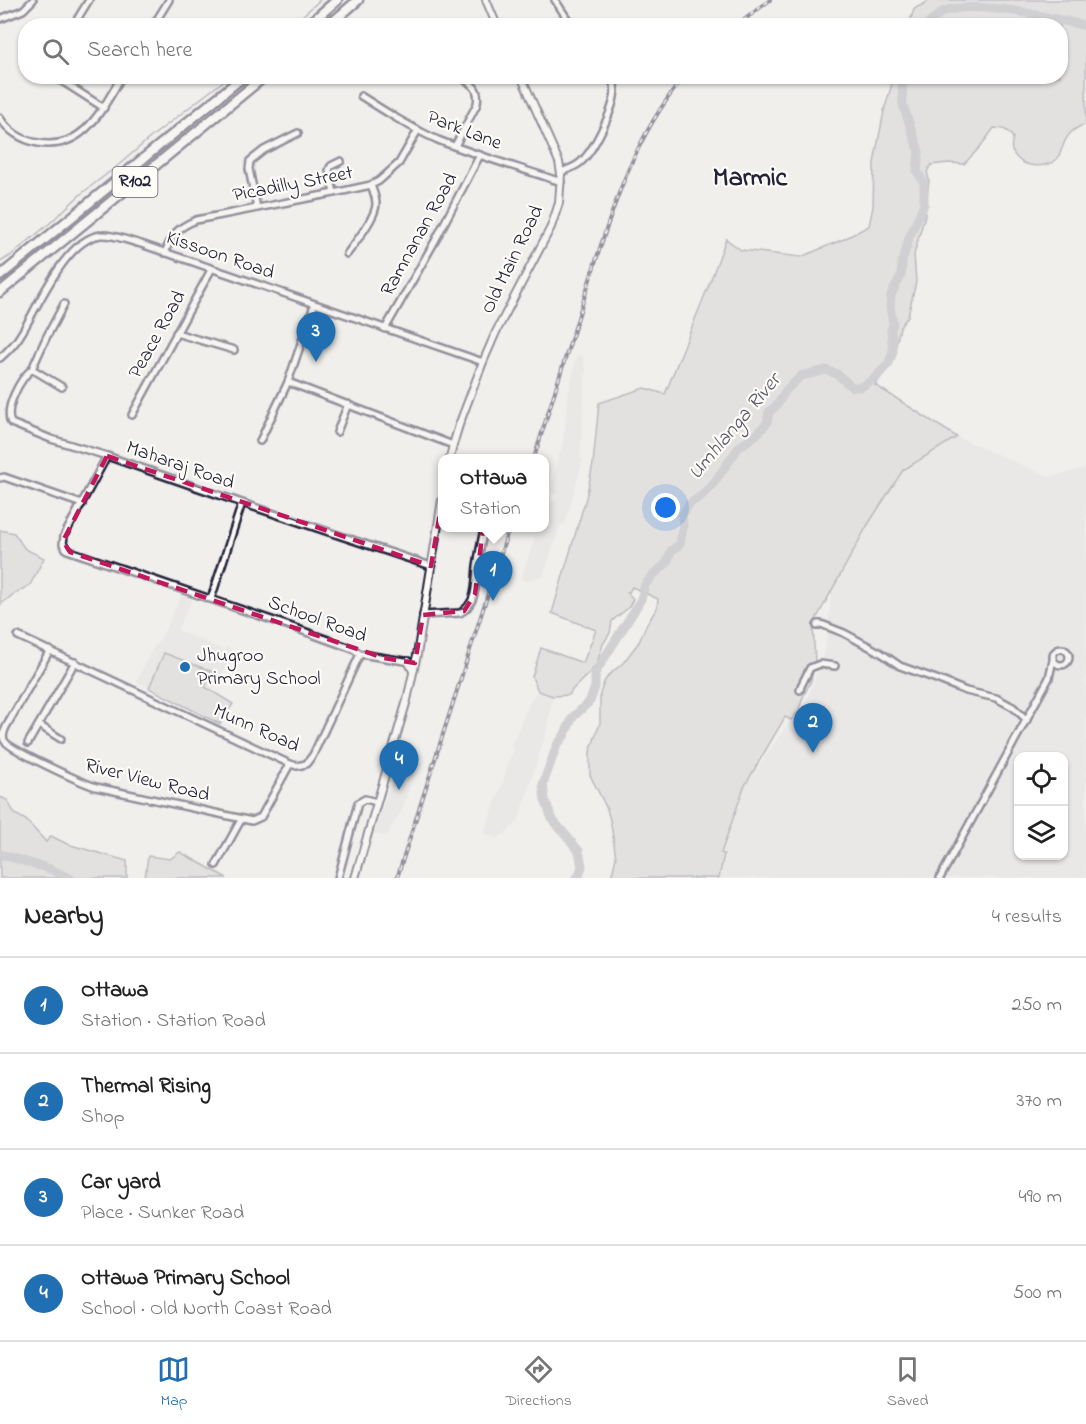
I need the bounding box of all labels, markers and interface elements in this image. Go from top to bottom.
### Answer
search box [18,18,1068,84]
icon: search [39,35,72,68]
text: Search here [87,35,192,67]
street label: Park Lane [422,103,506,159]
street label: Picadilly Street [230,159,356,211]
district label: Marmic [713,160,789,198]
road number: R102 [112,167,158,197]
street label: Ramnanan Road [374,168,466,302]
street label: Old Main Road [474,201,552,319]
street label: Kissoon Road [162,224,278,288]
street label: Peace Road [122,286,194,384]
pin: 3 [296,312,336,362]
water label: Umhlanga River [681,365,791,487]
street label: Maharaj Road [122,434,238,498]
popup [438,454,549,532]
text: Ottawa [460,463,527,495]
your location [651,493,680,522]
text: Station [460,495,521,524]
pin: 1 [474,552,512,601]
street label: School Road [264,589,370,651]
place label: Jhugroo Primary School [197,642,321,694]
marker: Jhugroo Primary School [178,660,192,674]
street label: Munn Road [208,697,304,761]
pin: 2 [794,704,832,753]
pin: 4 [380,740,418,790]
street label: River View Road [82,751,212,811]
map controls [1014,752,1068,860]
button: locate [1014,752,1068,806]
button: layers [1014,806,1068,860]
text: Nearby [24,898,103,936]
text: 4 results [992,903,1062,932]
text: Ottawa [81,975,148,1007]
text: 1 [40,991,47,1020]
text: 250 m [1011,991,1062,1020]
text: Station · Station Road [81,1007,266,1036]
text: Thermal Rising [81,1071,211,1103]
text: 2 [39,1087,48,1116]
text: 370 m [1016,1087,1062,1116]
text: Shop [81,1103,125,1132]
text: Car yard [81,1167,161,1199]
text: 3 [39,1183,48,1212]
text: 490 m [1019,1183,1062,1212]
text: Place · Sunker Road [81,1199,244,1228]
text: Ottawa Primary School [81,1263,290,1295]
text: 4 [39,1279,48,1308]
text: 500 m [1013,1279,1062,1308]
text: School · Old North Coast Road [81,1295,332,1324]
tab: Map [157,1353,190,1413]
tab: Directions [505,1353,572,1413]
tab: Saved [887,1353,929,1413]

